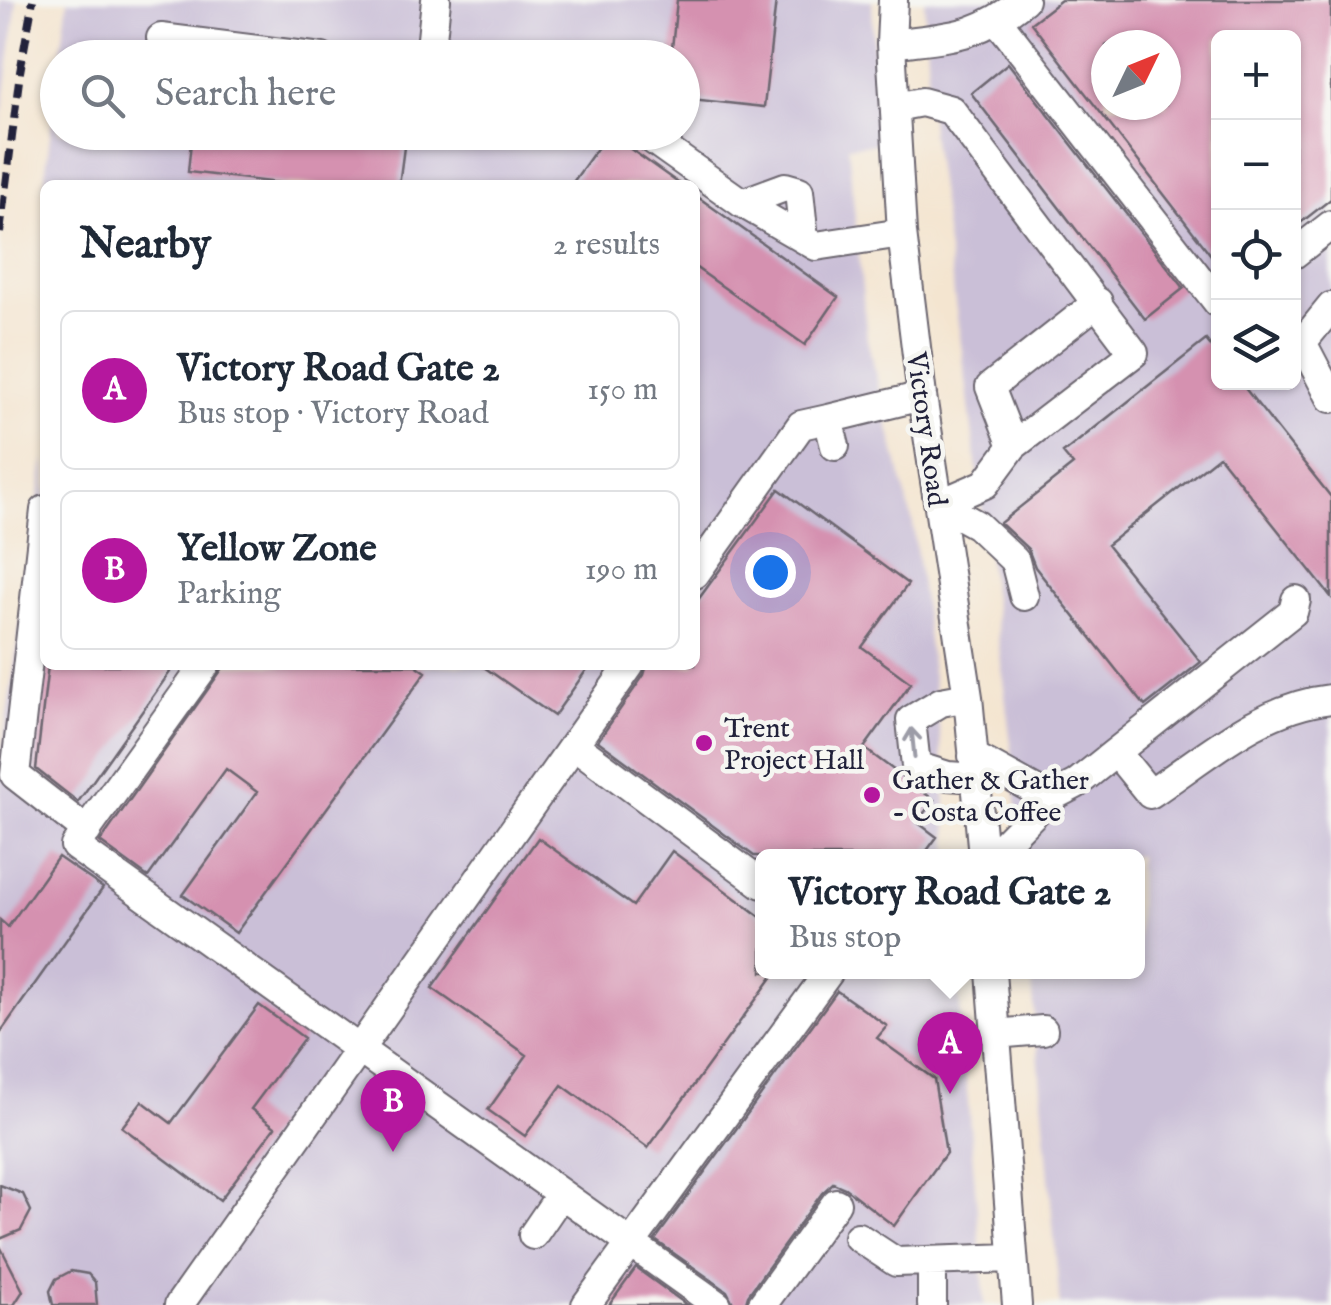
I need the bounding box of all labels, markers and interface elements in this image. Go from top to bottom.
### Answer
north arrow [1091,30,1181,120]
map controls [1211,30,1301,390]
button: + [1211,30,1301,120]
search box [40,40,700,150]
icon: search [75,68,130,123]
text: Search here [155,71,336,119]
button: − [1211,120,1301,210]
button: locate [1211,210,1301,300]
text: Nearby [80,219,211,272]
text: 2 results [553,225,660,266]
button: layers [1211,300,1301,390]
text: Victory Road Gate 2 [177,346,500,394]
street label: Victory Road [897,349,954,509]
text: A [104,370,125,411]
text: 150 m [587,370,658,411]
text: Bus stop · Victory Road [177,394,489,435]
text: Yellow Zone [177,526,377,574]
your location [745,547,796,598]
text: B [104,550,125,591]
text: 190 m [585,550,658,591]
text: Parking [177,574,281,615]
place label: Trent Project Hall [724,712,865,779]
one-way arrow [903,727,922,759]
marker: Trent Project Hall [693,732,715,754]
place label: Gather & Gather - Costa Coffee [892,764,1089,831]
marker: Gather & Gather - Costa Coffee [861,784,883,806]
popup [755,849,1145,979]
text: Victory Road Gate 2 [789,870,1111,918]
text: Bus stop [789,918,901,959]
pin: A [918,1012,982,1094]
pin: B [360,1070,426,1152]

